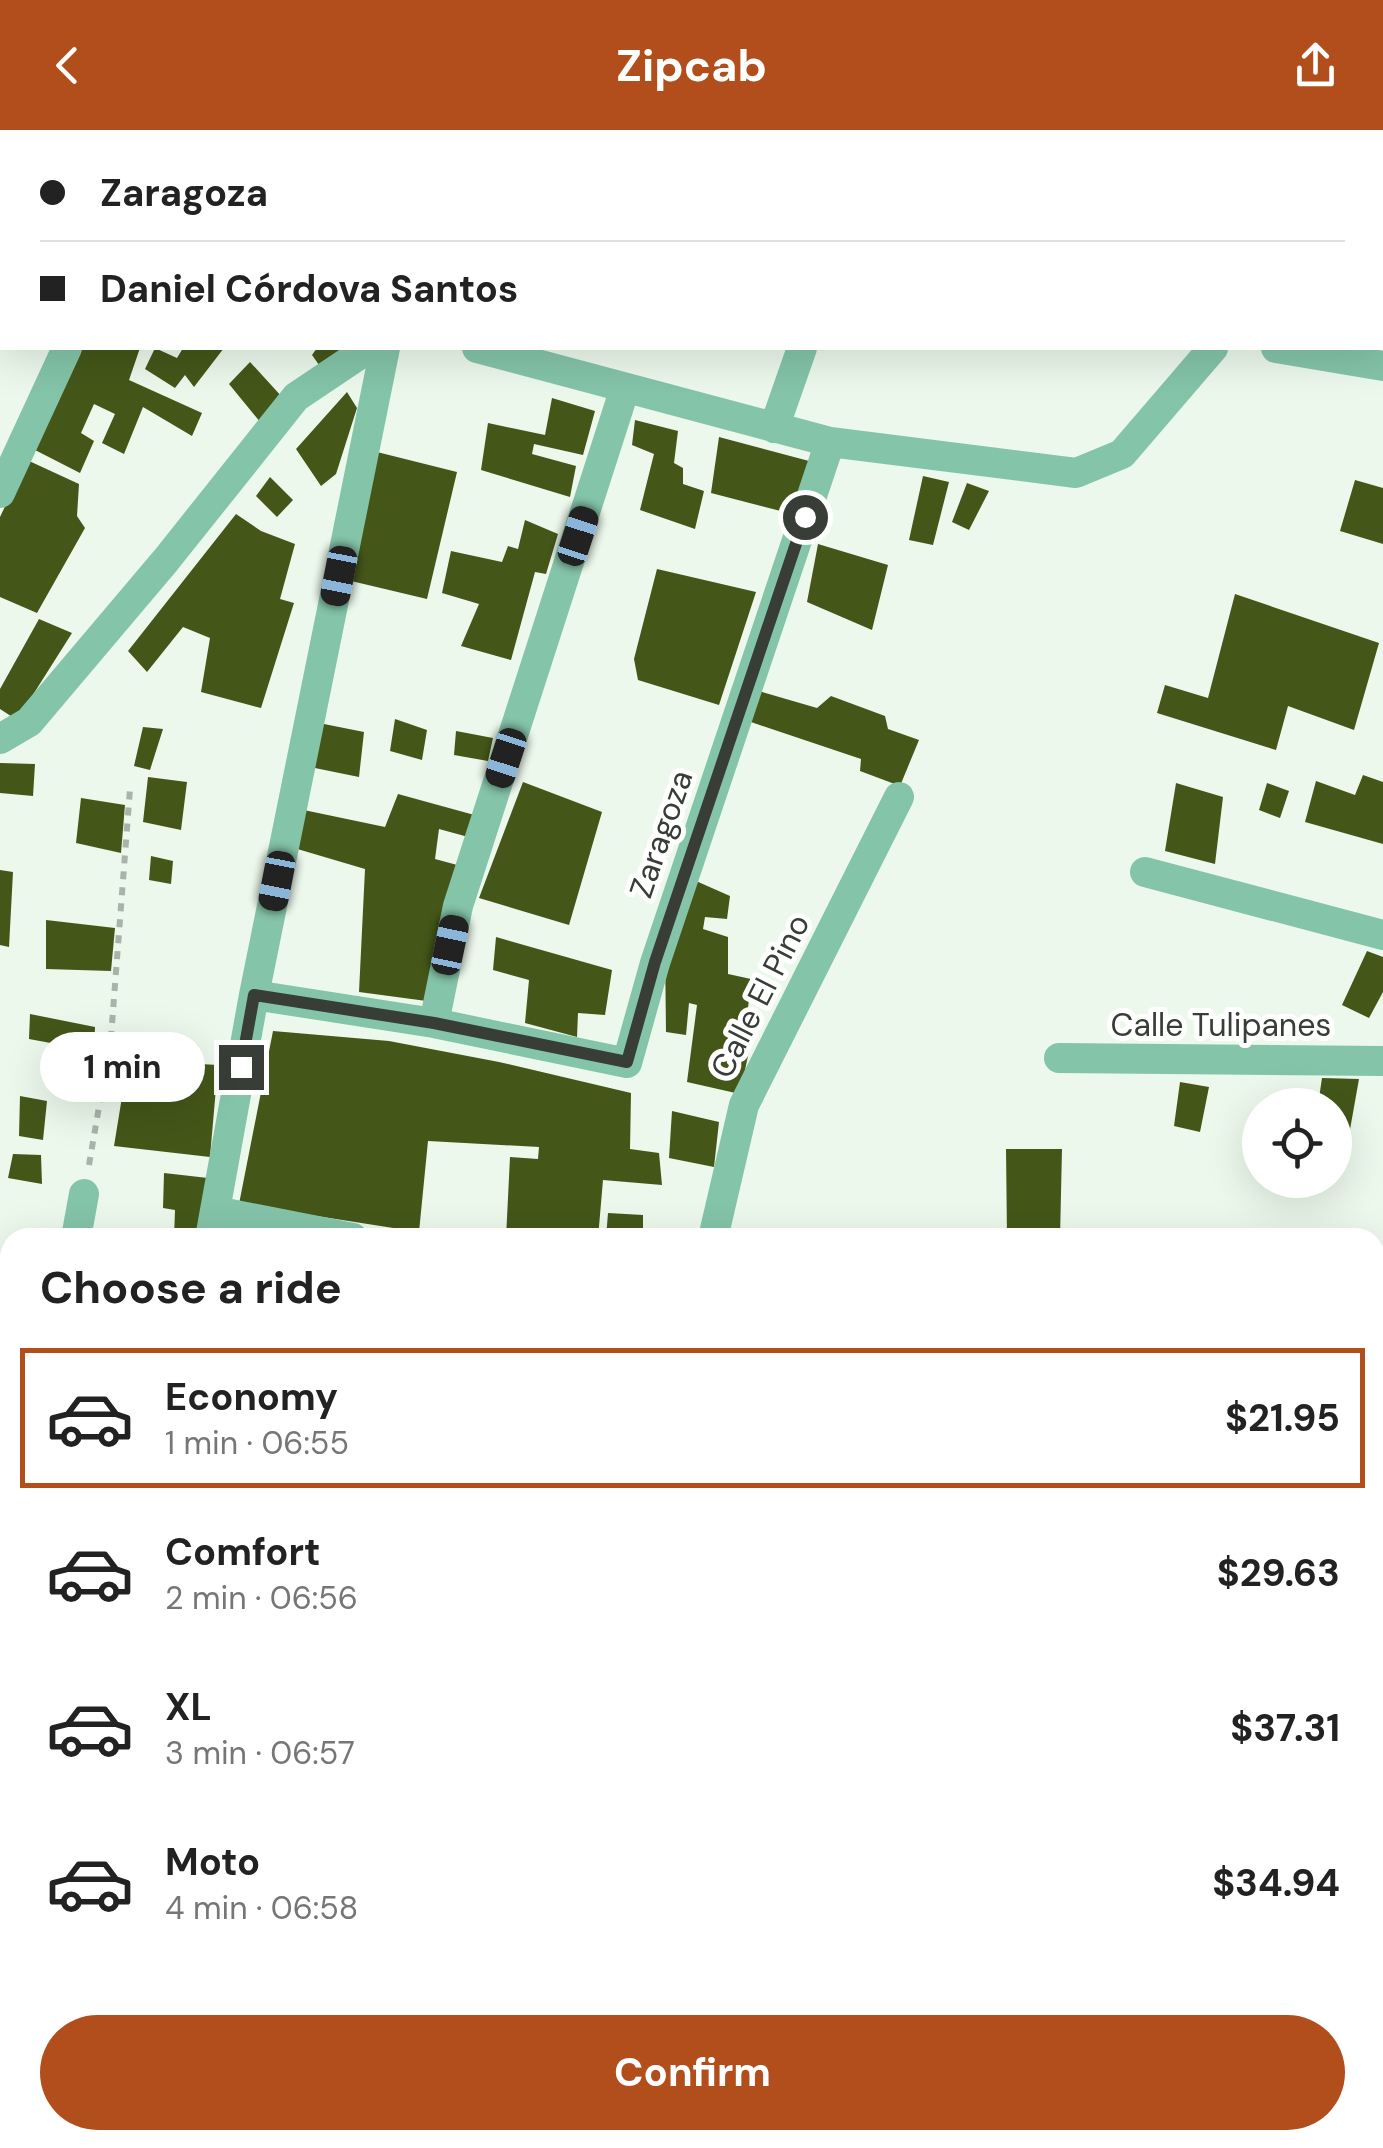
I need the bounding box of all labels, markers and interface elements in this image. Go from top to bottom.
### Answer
text: Zipcab [616,36,767,95]
icon: back [40,38,95,93]
icon: share [1288,38,1343,93]
text: Zaragoza [100,168,268,218]
text: Daniel Córdova Santos [100,264,518,314]
route start [783,495,828,540]
car [554,503,602,569]
car [319,544,359,608]
car [482,725,530,791]
street label: Zaragoza [620,765,702,903]
car [257,849,297,913]
street label: Calle El Pino [701,907,819,1085]
car [429,913,471,977]
street label: Calle Tulipanes [1111,1004,1331,1046]
callout: 1 min [41,1032,206,1102]
route end [219,1045,264,1090]
text: 1 min [84,1046,161,1088]
map controls [1242,1088,1352,1198]
button: locate [1242,1088,1352,1198]
text: Choose a ride [40,1258,342,1317]
text: Economy [165,1372,338,1422]
icon: car [45,1373,135,1463]
text: $21.95 [1225,1393,1340,1443]
text: 1 min · 06:55 [165,1422,349,1464]
text: Comfort [165,1527,321,1577]
icon: car [45,1528,135,1618]
text: $29.63 [1217,1548,1340,1598]
text: 2 min · 06:56 [165,1577,358,1619]
text: XL [165,1682,212,1732]
icon: car [45,1683,135,1773]
text: $37.31 [1230,1703,1340,1753]
text: 3 min · 06:57 [165,1732,355,1774]
text: Moto [165,1837,260,1887]
icon: car [45,1838,135,1928]
text: $34.94 [1212,1858,1340,1908]
text: 4 min · 06:58 [165,1887,358,1929]
button: Confirm [40,2015,1345,2130]

